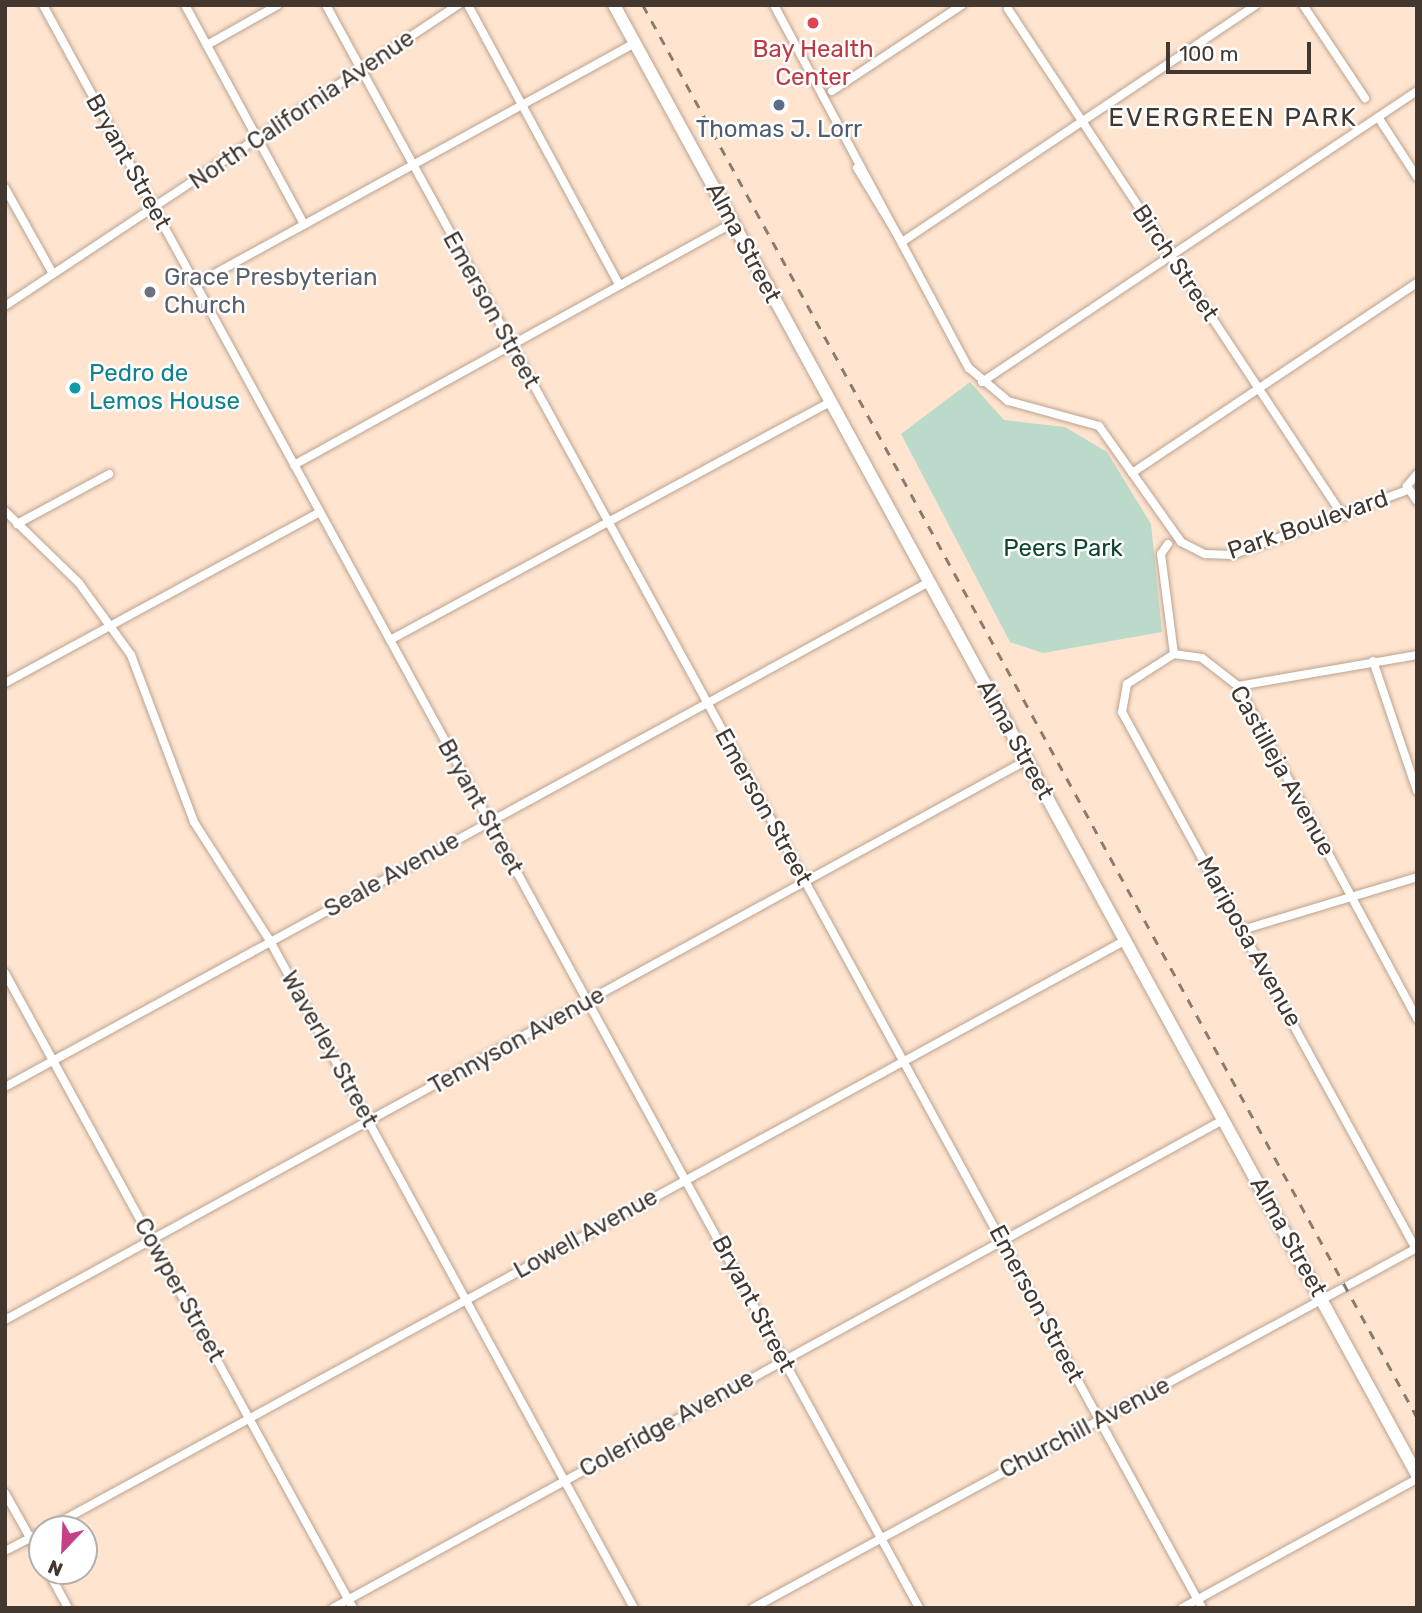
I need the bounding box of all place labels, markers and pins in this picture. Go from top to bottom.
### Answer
marker: Bay Health Center [803,13,823,33]
place label: Bay Health Center [752,36,874,92]
marker: Thomas J. Lorr [771,97,787,113]
place label: Thomas J. Lorr [696,116,862,144]
place label: Grace Presbyterian Church [164,264,378,320]
marker: Grace Presbyterian Church [142,284,158,300]
place label: Pedro de Lemos House [89,360,240,416]
marker: Pedro de Lemos House [67,380,83,396]

